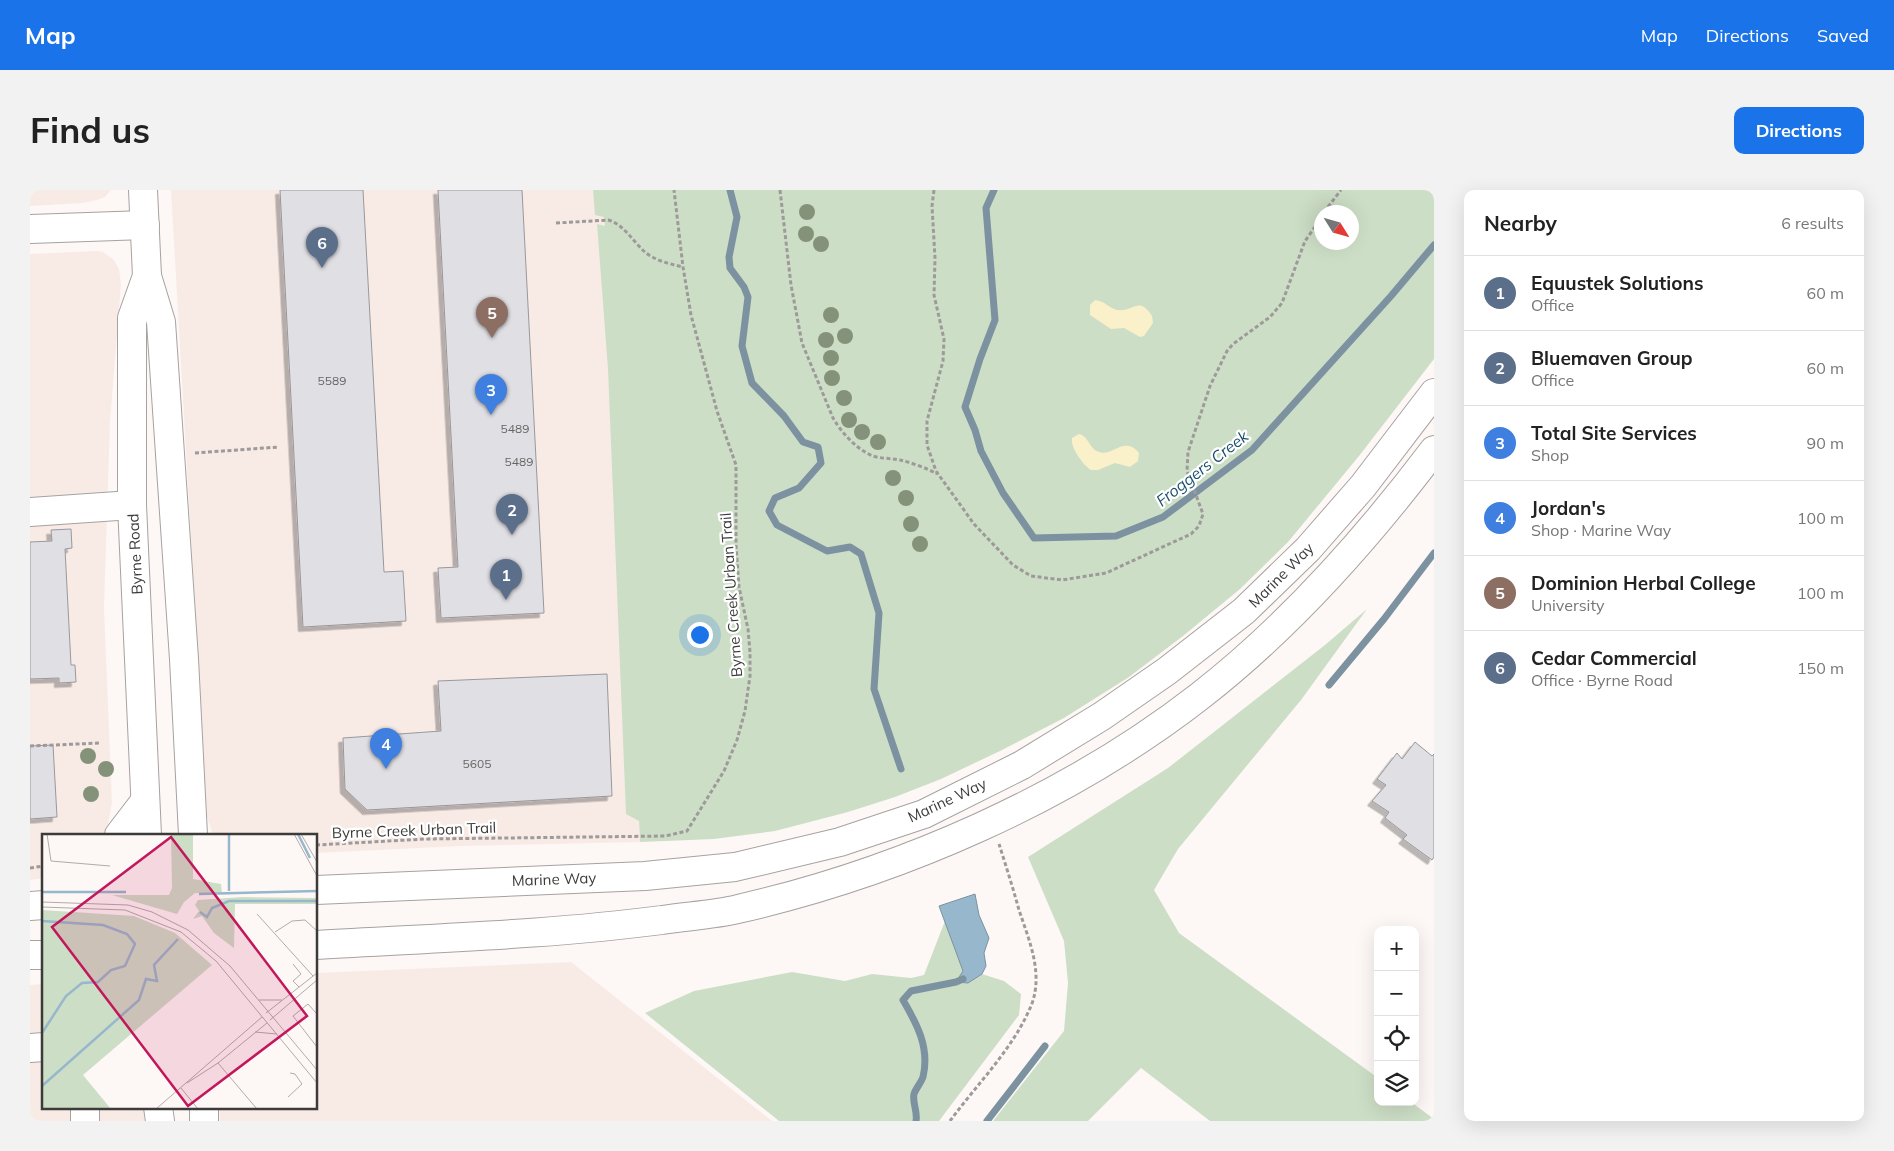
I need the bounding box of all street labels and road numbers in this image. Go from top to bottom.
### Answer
street label: Byrne Creek Urban Trail [716,512,746,678]
street label: Byrne Road [123,513,147,595]
street label: Marine Way [1244,538,1318,612]
street label: Marine Way [905,774,989,826]
street label: Byrne Creek Urban Trail [331,818,497,842]
street label: Marine Way [511,868,597,890]

